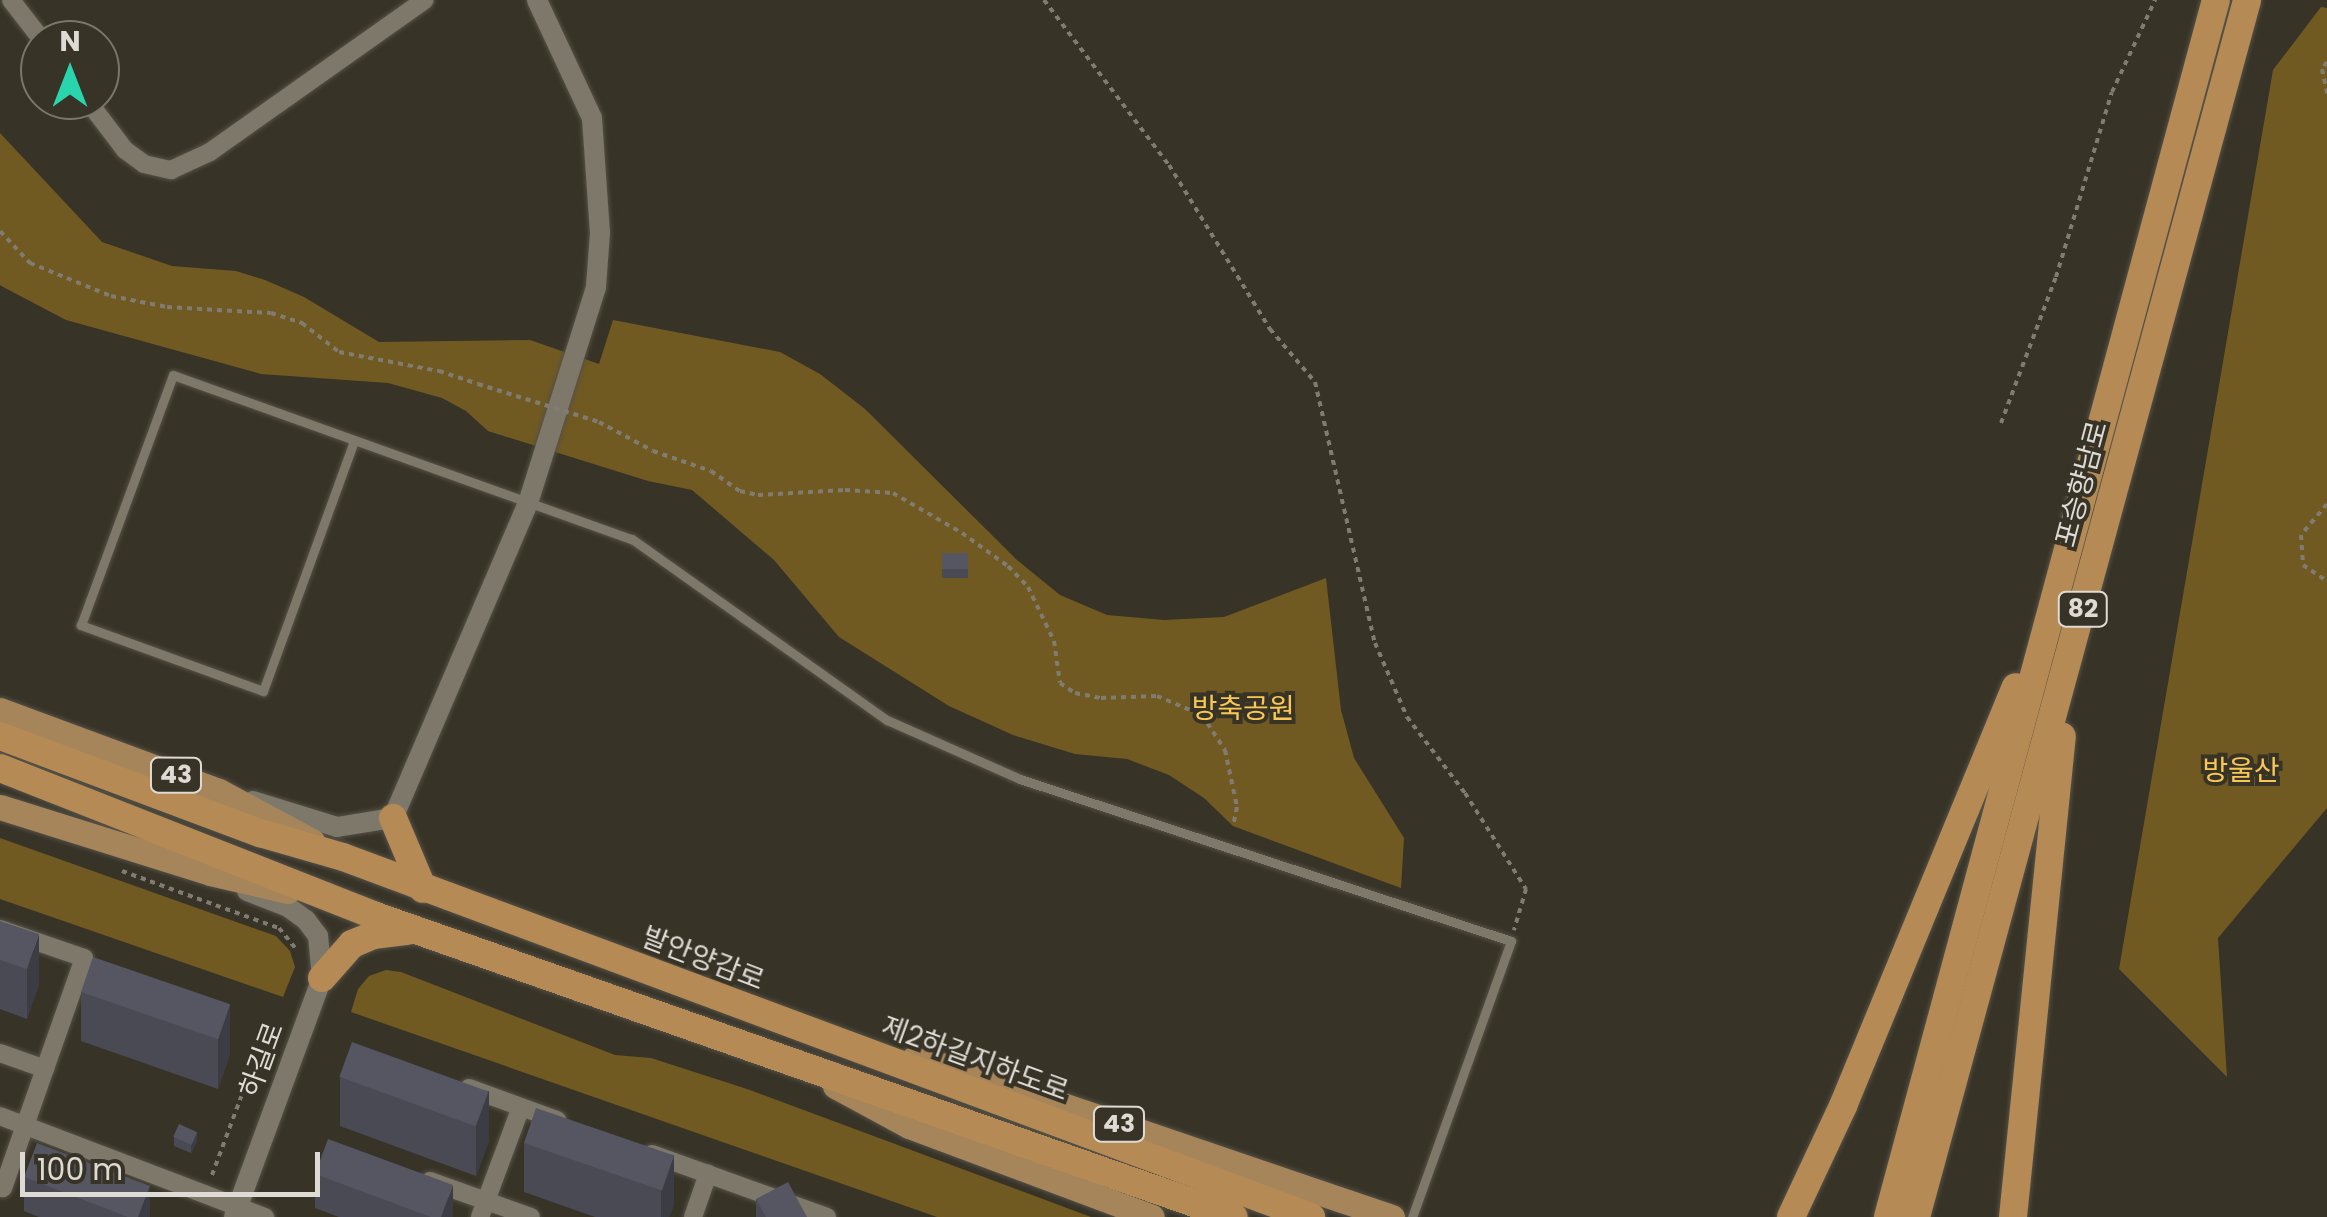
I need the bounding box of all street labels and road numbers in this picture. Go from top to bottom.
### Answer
street label: 포승향남로 [2049,417,2115,551]
road number: 82 [2056,589,2110,629]
road number: 43 [148,755,204,795]
street label: 발안양감로 [637,920,769,998]
street label: 제2하길지하도로 [877,1010,1073,1108]
street label: 하길로 [233,1018,291,1102]
road number: 43 [1092,1104,1146,1144]

